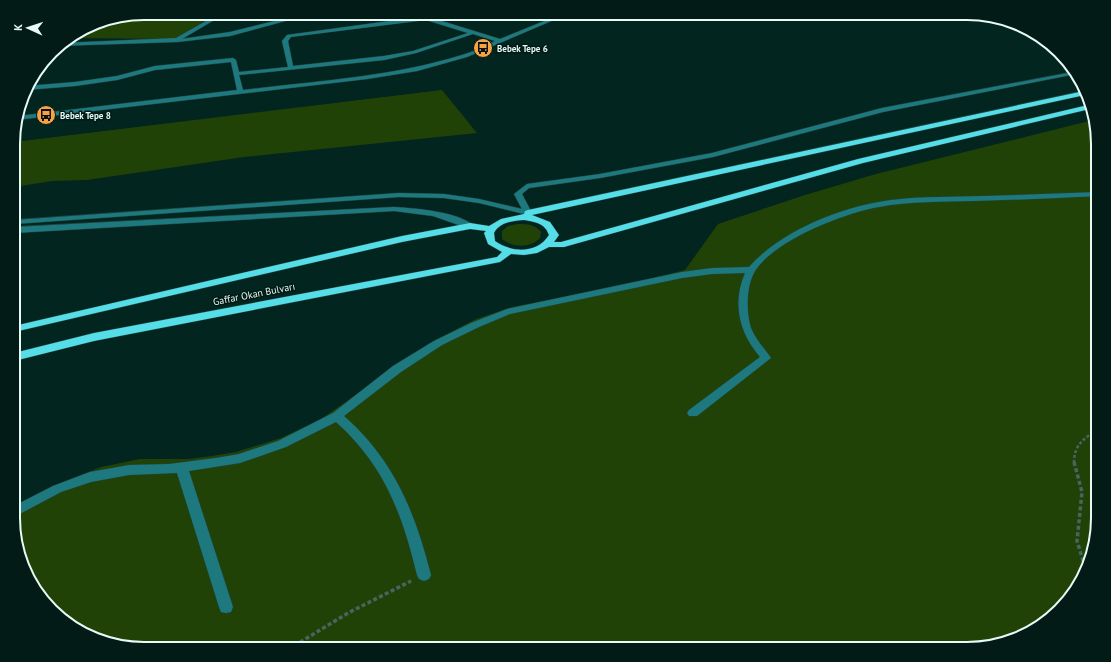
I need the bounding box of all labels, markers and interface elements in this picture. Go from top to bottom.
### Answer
north arrow [8,8,48,48]
text: K [11,24,25,31]
bus stop icon: Bebek Tepe 6 [472,37,494,59]
place label: Bebek Tepe 6 [497,43,548,54]
bus stop icon: Bebek Tepe 8 [35,104,57,126]
place label: Bebek Tepe 8 [60,110,111,121]
street label: Gaffar Okan Bulvarı [212,280,296,308]

